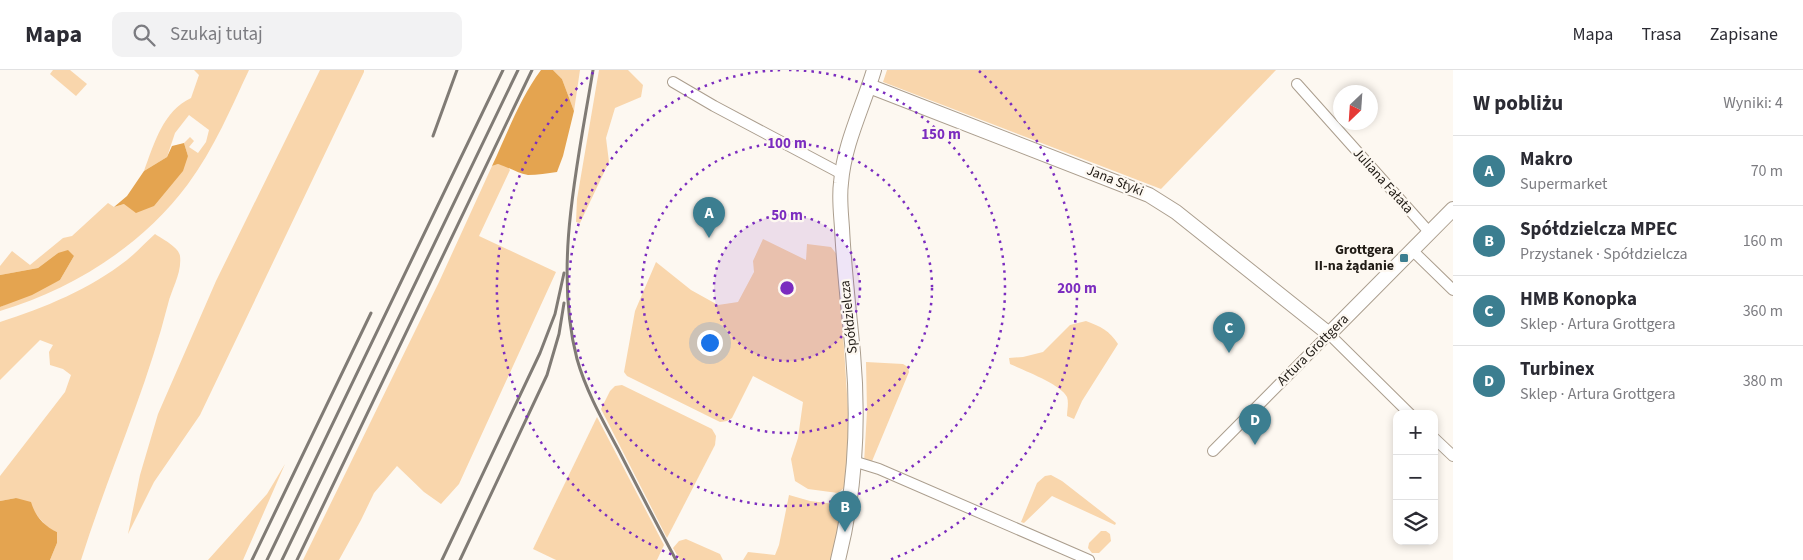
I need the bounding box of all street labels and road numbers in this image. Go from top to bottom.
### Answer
street label: Juliana Fałata [1348,144,1418,218]
street label: Jana Styki [1083,160,1147,202]
street label: Spółdzielcza [835,279,863,355]
street label: Artura Grottgera [1273,310,1353,390]

